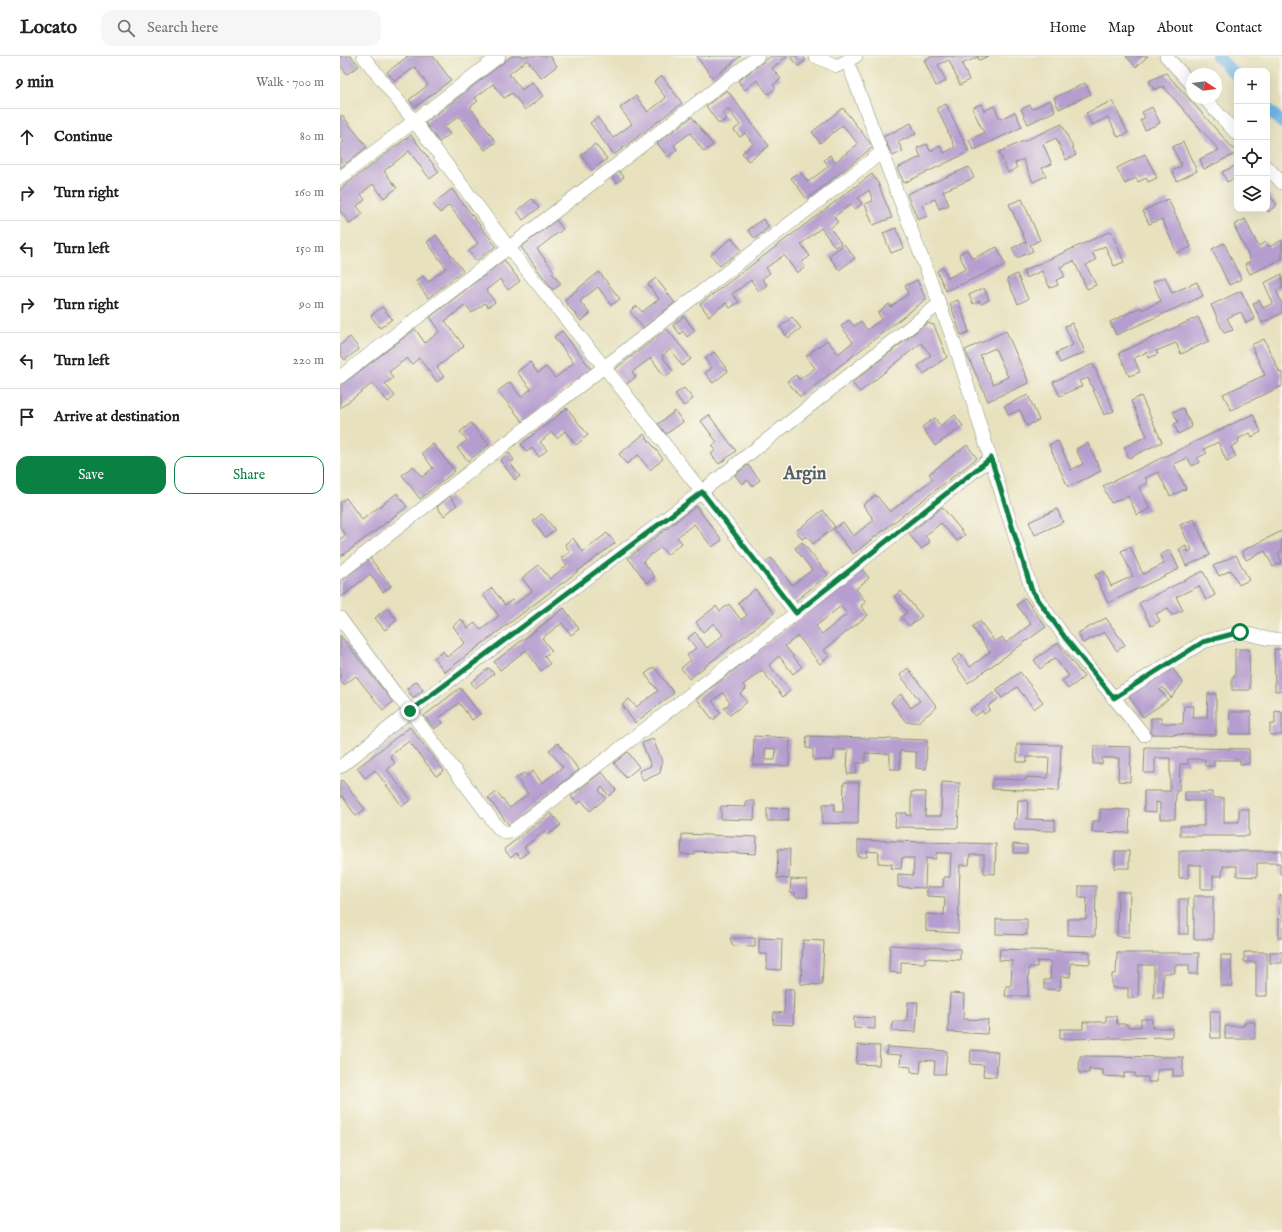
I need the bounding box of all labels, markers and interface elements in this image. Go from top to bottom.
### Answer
search box [101,10,381,46]
text: Locato [20,16,77,40]
icon: search [115,17,137,39]
text: Search here [147,18,219,37]
text: Home [1050,19,1086,37]
text: Map [1108,19,1135,37]
text: About [1157,19,1193,37]
text: Contact [1215,19,1262,37]
north arrow [1186,68,1222,104]
map controls [1234,68,1270,212]
button: + [1234,68,1270,104]
text: 9 min [16,72,54,93]
text: Walk · 700 m [256,74,324,91]
button: − [1234,104,1270,140]
icon: ahead [16,126,38,148]
text: Continue [54,127,112,146]
text: 80 m [300,128,324,145]
button: locate [1234,140,1270,176]
button: layers [1234,176,1270,212]
icon: right [16,182,38,204]
text: Turn right [54,183,119,202]
text: 160 m [294,184,324,201]
icon: left [16,238,38,260]
text: Turn left [54,239,110,258]
text: 150 m [295,240,324,257]
icon: right [16,294,38,316]
text: Turn right [54,295,119,314]
text: 90 m [299,296,324,313]
icon: left [16,350,38,372]
text: Turn left [54,351,110,370]
text: 220 m [293,352,324,369]
icon: arrive [16,406,38,428]
text: Arrive at destination [54,407,180,426]
button: Save [16,456,166,494]
button: Share [174,456,324,494]
district label: Argin [783,463,827,486]
route start [1231,623,1249,641]
route end [401,702,419,720]

